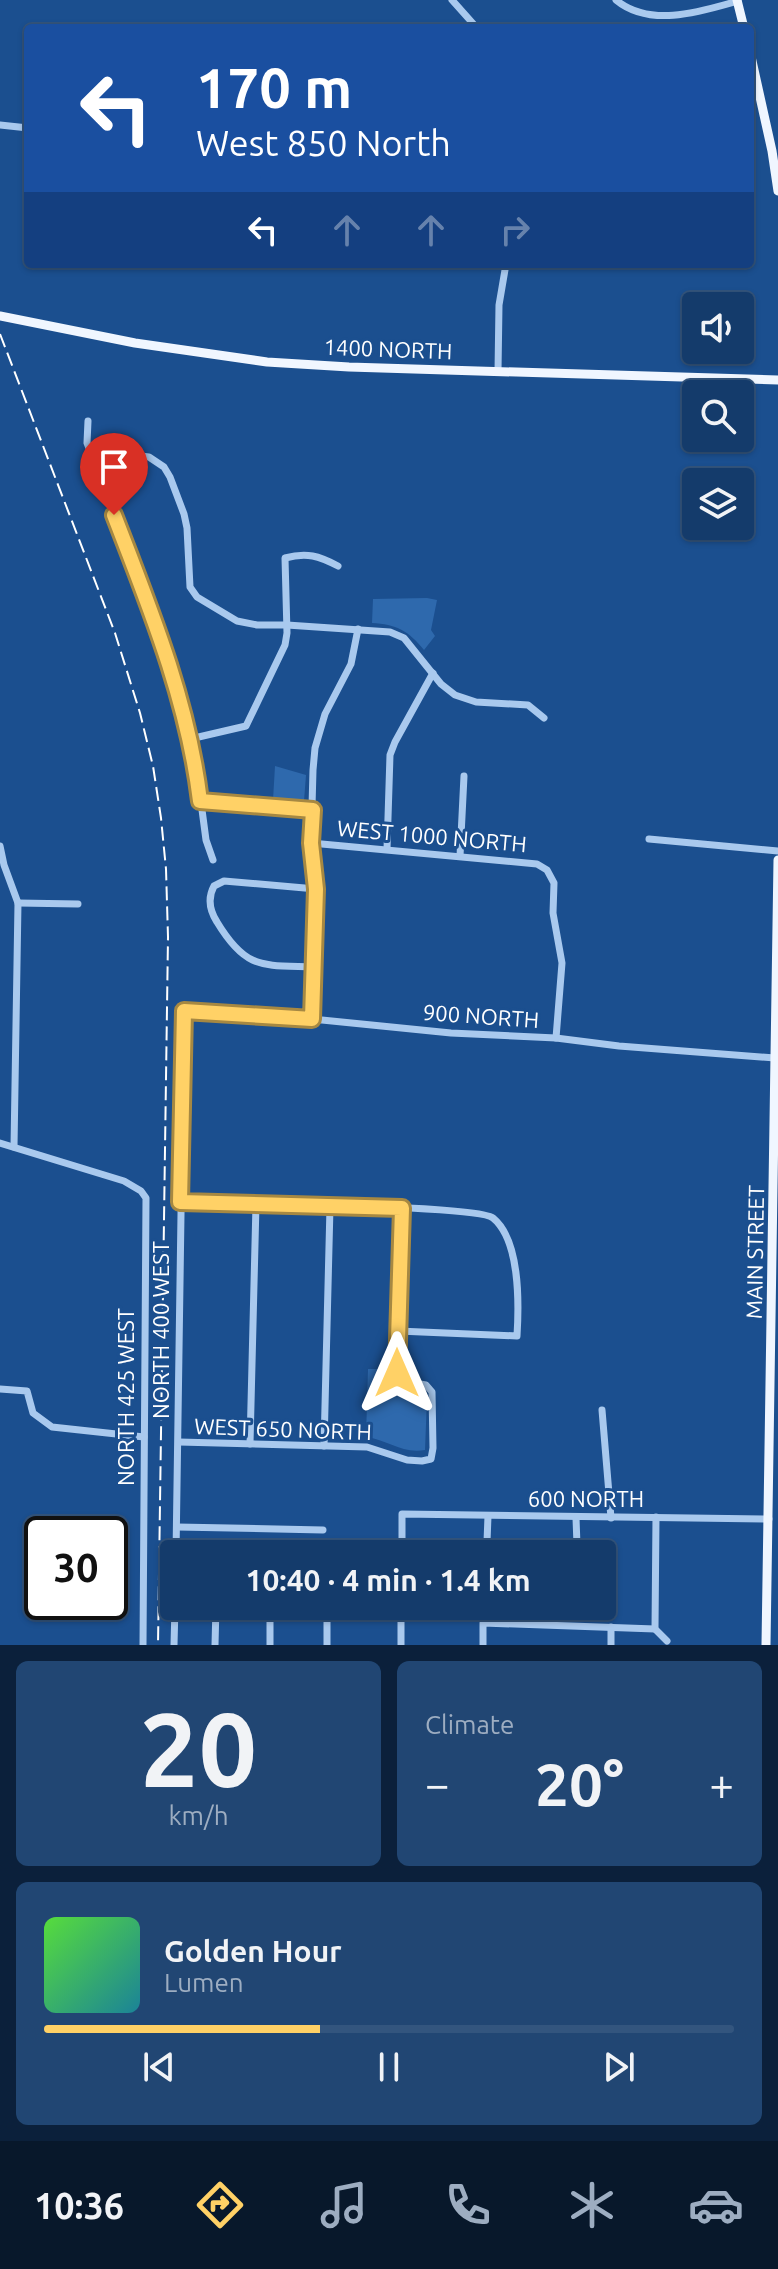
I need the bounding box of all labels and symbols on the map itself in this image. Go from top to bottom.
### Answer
street label: 1400 NORTH [323,334,453,363]
pin [80,433,148,515]
street label: WEST 1000 NORTH [336,815,528,856]
street label: 900 NORTH [422,999,540,1032]
street label: MAIN STREET [741,1185,768,1319]
street label: NORTH 400 WEST [148,1241,173,1419]
street label: NORTH 425 WEST [113,1308,138,1486]
position arrow [355,1331,439,1415]
street label: WEST 650 NORTH [194,1413,372,1444]
street label: 600 NORTH [528,1486,644,1511]
speed limit sign: 30 [24,1516,128,1620]

